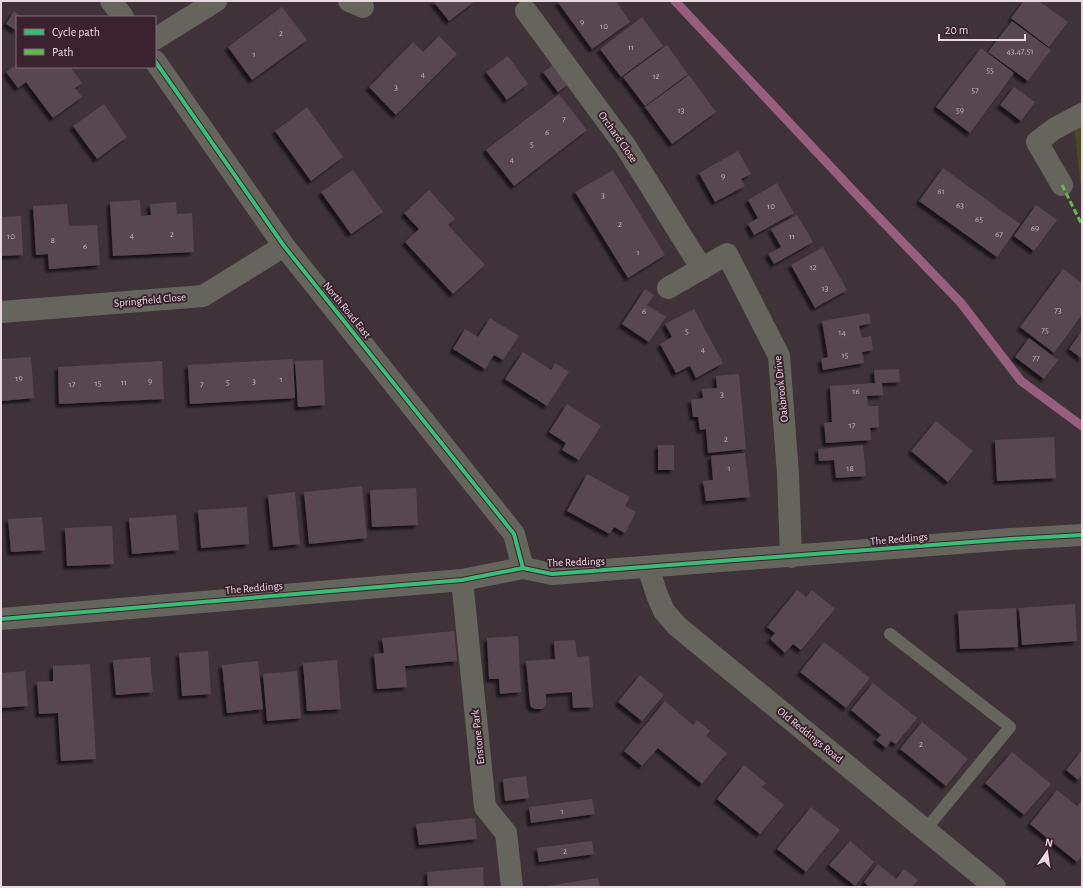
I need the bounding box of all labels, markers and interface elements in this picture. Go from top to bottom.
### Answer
legend [16,16,156,68]
scale bar [939,16,1025,42]
house number: 9 [580,18,584,27]
house number: 10 [600,22,608,31]
text: 20 m [945,24,968,36]
text: Cycle path [52,26,100,39]
house number: 2 [279,29,283,38]
house number: 11 [628,43,634,52]
text: Path [52,46,74,58]
house number: 43,47,51 [1006,47,1034,56]
house number: 1 [252,50,256,59]
house number: 55 [986,66,994,75]
house number: 4 [421,70,426,79]
house number: 12 [652,72,660,81]
house number: 3 [394,83,398,92]
house number: 57 [971,86,979,95]
house number: 13 [678,106,685,115]
house number: 59 [956,106,964,115]
street label: Orchard Close [596,109,640,165]
house number: 7 [562,115,566,124]
house number: 6 [545,128,549,137]
house number: 5 [530,140,534,149]
house number: 4 [510,155,515,164]
house number: 9 [721,172,725,181]
house number: 61 [937,187,945,196]
house number: 3 [601,191,605,200]
house number: 63 [956,201,964,210]
house number: 10 [767,202,775,211]
house number: 65 [975,215,983,224]
house number: 2 [618,220,622,229]
house number: 69 [1031,224,1039,233]
house number: 2 [170,230,174,239]
house number: 67 [995,230,1003,239]
house number: 4 [130,231,135,240]
house number: 10 [7,232,15,241]
house number: 11 [789,232,795,241]
house number: 8 [51,236,55,245]
house number: 6 [83,242,87,251]
house number: 1 [636,248,640,257]
house number: 12 [809,263,817,272]
street label: North Road East [321,280,373,341]
house number: 13 [822,284,829,293]
street label: Springfield Close [114,291,186,309]
house number: 73 [1054,306,1062,315]
house number: 6 [642,307,646,316]
house number: 75 [1041,326,1049,335]
house number: 5 [685,327,689,336]
house number: 14 [838,328,846,337]
house number: 4 [701,345,706,354]
house number: 15 [842,351,849,360]
house number: 77 [1032,354,1040,363]
street label: Oakbrook Drive [772,355,790,423]
house number: 19 [15,374,23,383]
house number: 1 [279,375,283,384]
house number: 9 [148,377,152,386]
house number: 3 [252,377,256,386]
house number: 11 [121,378,127,387]
house number: 5 [226,378,230,387]
house number: 15 [95,379,102,388]
house number: 17 [69,380,76,389]
house number: 7 [200,380,204,389]
house number: 16 [852,387,860,396]
house number: 3 [720,390,724,399]
house number: 17 [849,421,856,430]
house number: 2 [724,435,728,444]
house number: 1 [727,464,731,473]
house number: 18 [846,464,854,473]
street label: The Reddings [870,531,928,547]
street label: The Reddings [547,555,605,569]
street label: The Reddings [225,580,283,596]
street label: Old Reddings Road [775,705,845,765]
street label: Enstone Park [470,709,486,765]
house number: 2 [919,740,923,749]
house number: 1 [560,807,564,816]
north arrow [1027,832,1067,872]
text: N [1044,837,1054,849]
house number: 2 [563,847,567,856]

